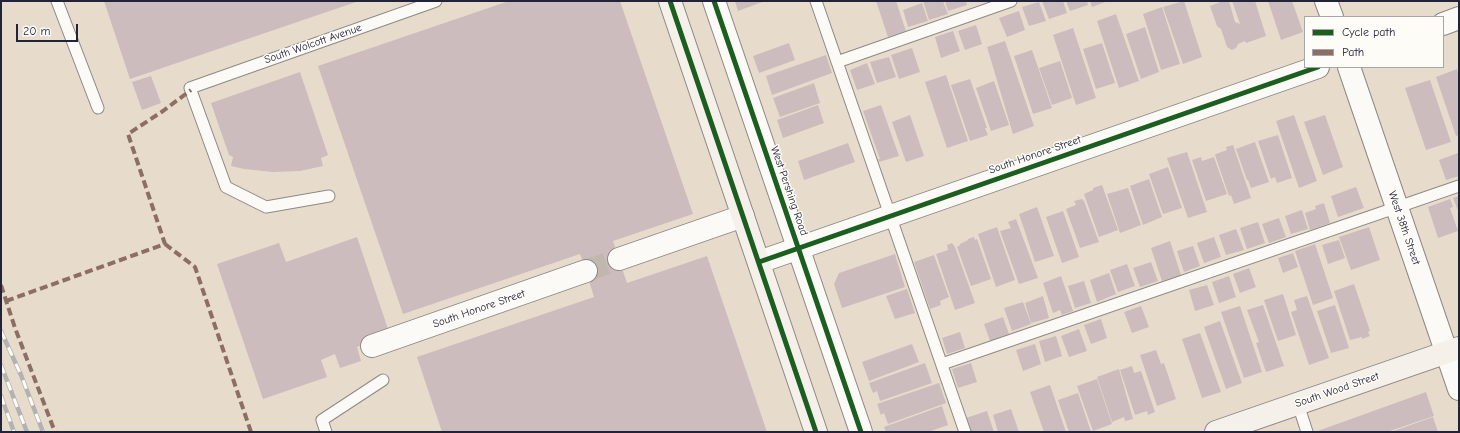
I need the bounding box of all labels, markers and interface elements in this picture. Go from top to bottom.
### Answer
scale bar [18,16,80,42]
legend [1304,16,1444,68]
street label: South Wolcott Avenue [263,21,363,67]
text: 20 m [23,24,51,38]
text: Cycle path [1342,25,1395,39]
text: Path [1342,45,1364,59]
street label: South Honore Street [987,133,1083,177]
street label: West Pershing Road [768,145,810,237]
street label: West 38th Street [1385,189,1423,267]
street label: South Honore Street [431,287,527,331]
street label: South Wood Street [1293,369,1381,411]

